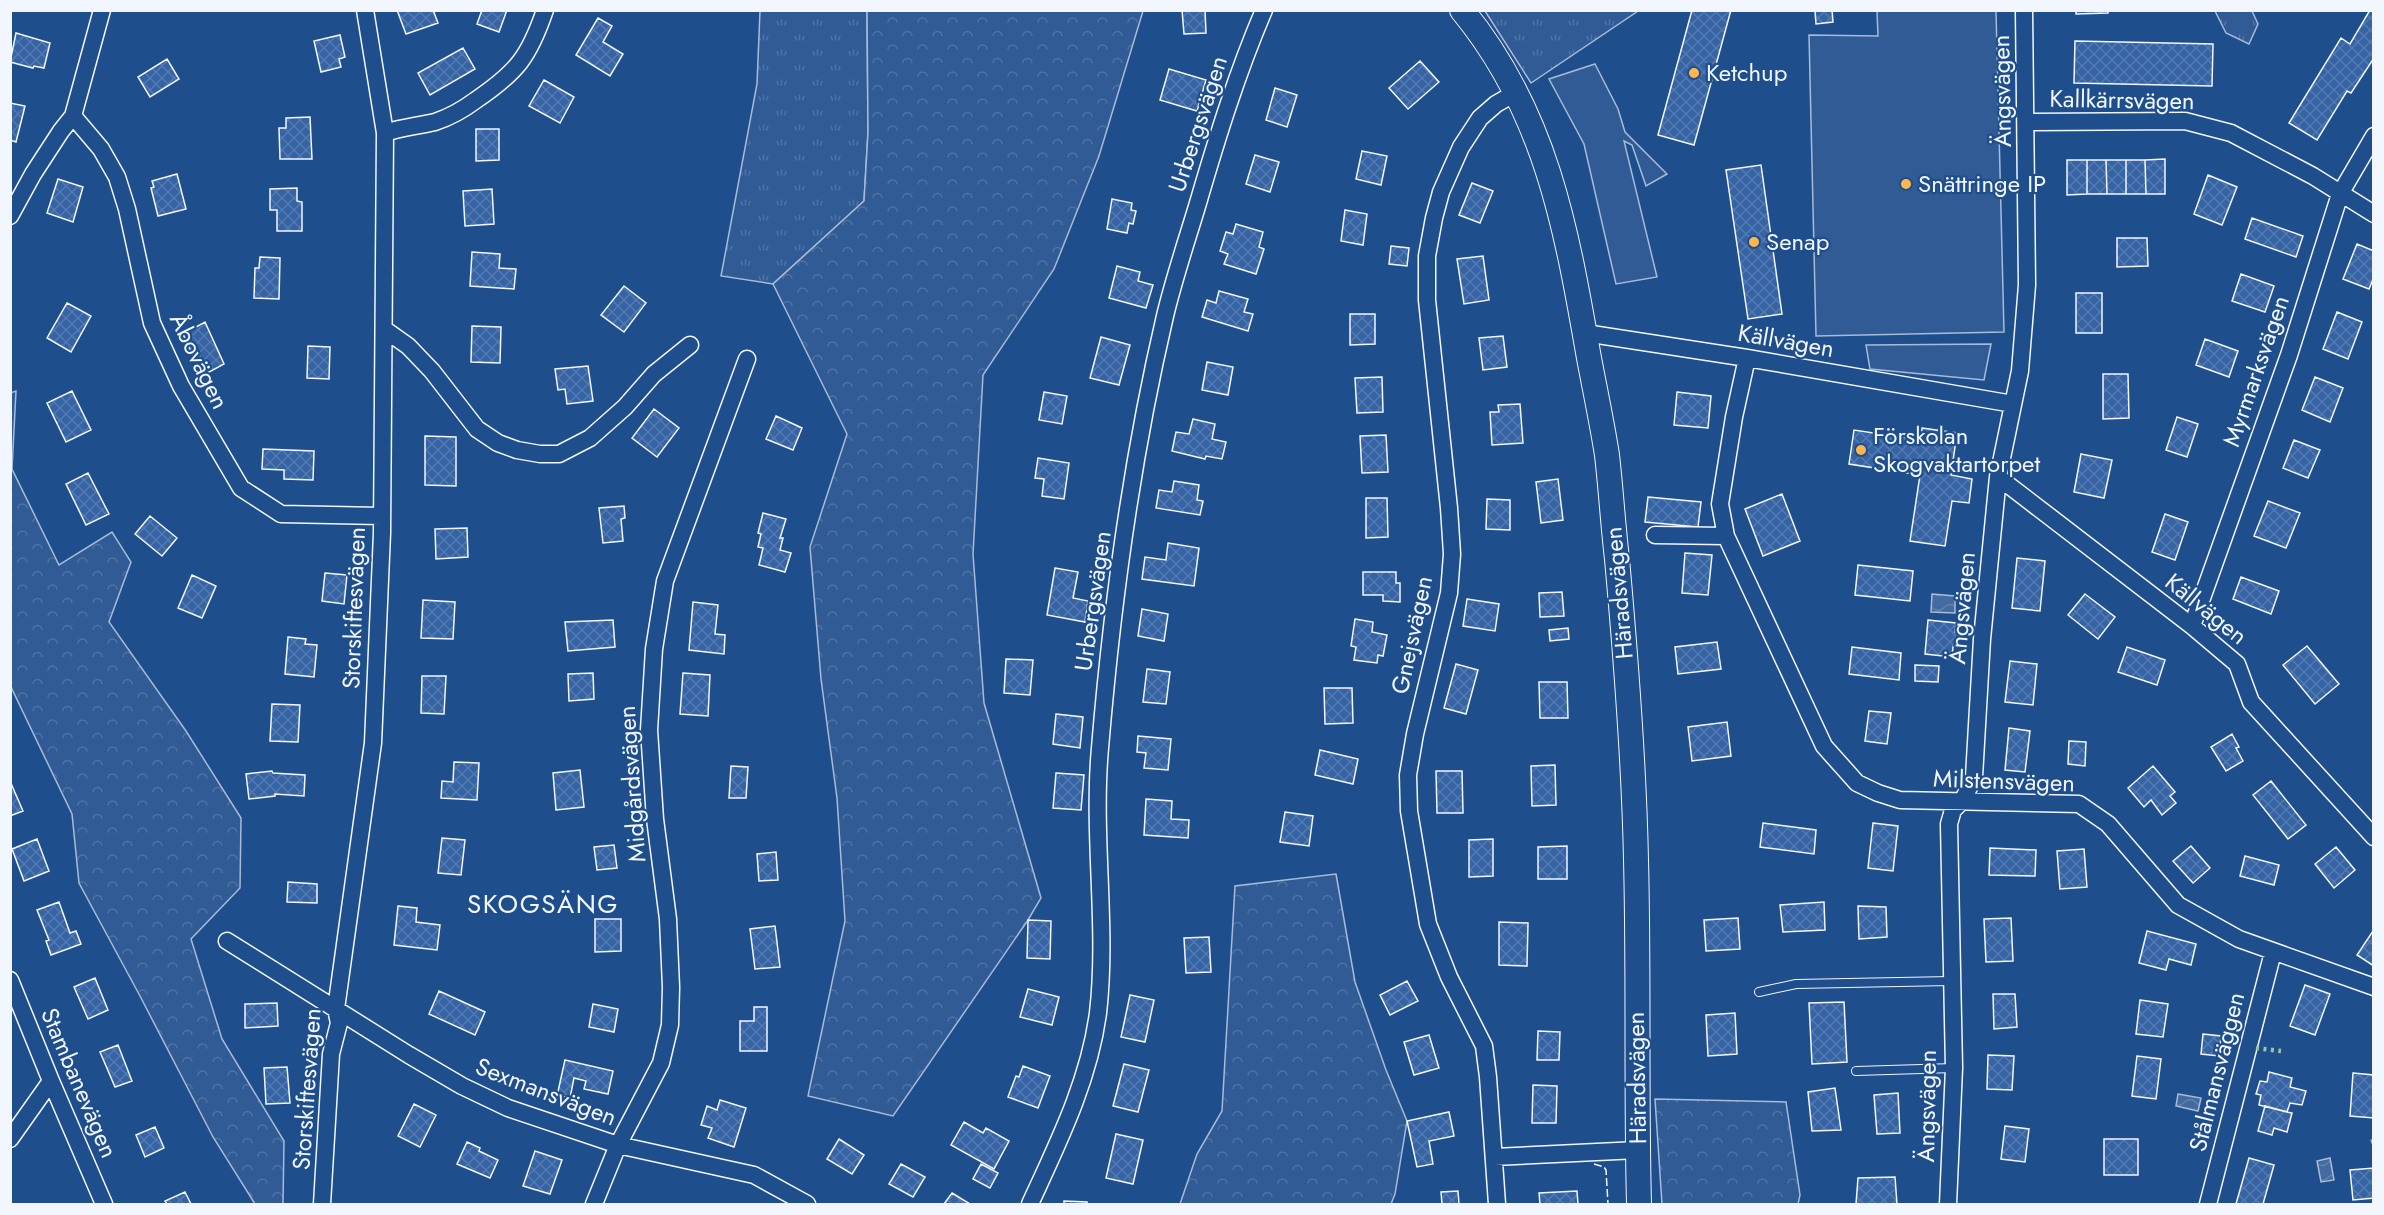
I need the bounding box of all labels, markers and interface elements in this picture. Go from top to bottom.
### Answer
street label: Ängsvägen [1983,34,2020,148]
street label: Urbergsvägen [1159,51,1236,196]
place label: Ketchup [1706,55,1787,90]
marker: Ketchup [1687,66,1701,80]
street label: Kallkärrsvägen [2049,81,2195,118]
place label: Snättringe IP [1918,166,2046,201]
marker: Snättringe IP [1899,177,1913,191]
place label: Senap [1766,224,1829,259]
marker: Senap [1747,235,1761,249]
street label: Myrmarksvägen [2213,291,2298,451]
street label: Åbovägen [161,307,238,415]
street label: Källvägen [1735,315,1837,366]
place label: Förskolan Skogvaktartorpet [1873,418,2040,481]
marker: Förskolan Skogvaktartorpet [1854,443,1868,457]
street label: Häradsvägen [1595,525,1642,661]
street label: Storskiftesvägen [333,526,374,690]
street label: Urbergsvägen [1065,529,1120,673]
street label: Ängsvägen [1939,550,1984,666]
street label: Källvägen [2158,564,2255,653]
street label: Gnejsvägen [1382,573,1441,697]
street label: Midgårdsvägen [609,705,654,864]
street label: Milstensvägen [1932,761,2076,800]
district label: SKOGSÄNG [467,885,619,923]
street label: Stålmansväggen [2180,989,2253,1155]
street label: Stambanevägen [32,1002,127,1163]
street label: Storskiftesvägen [283,1007,330,1171]
street label: Häradsvägen [1618,1011,1655,1145]
street label: Sexmansvägen [471,1049,622,1134]
street label: Ängsvägen [1908,1049,1945,1163]

